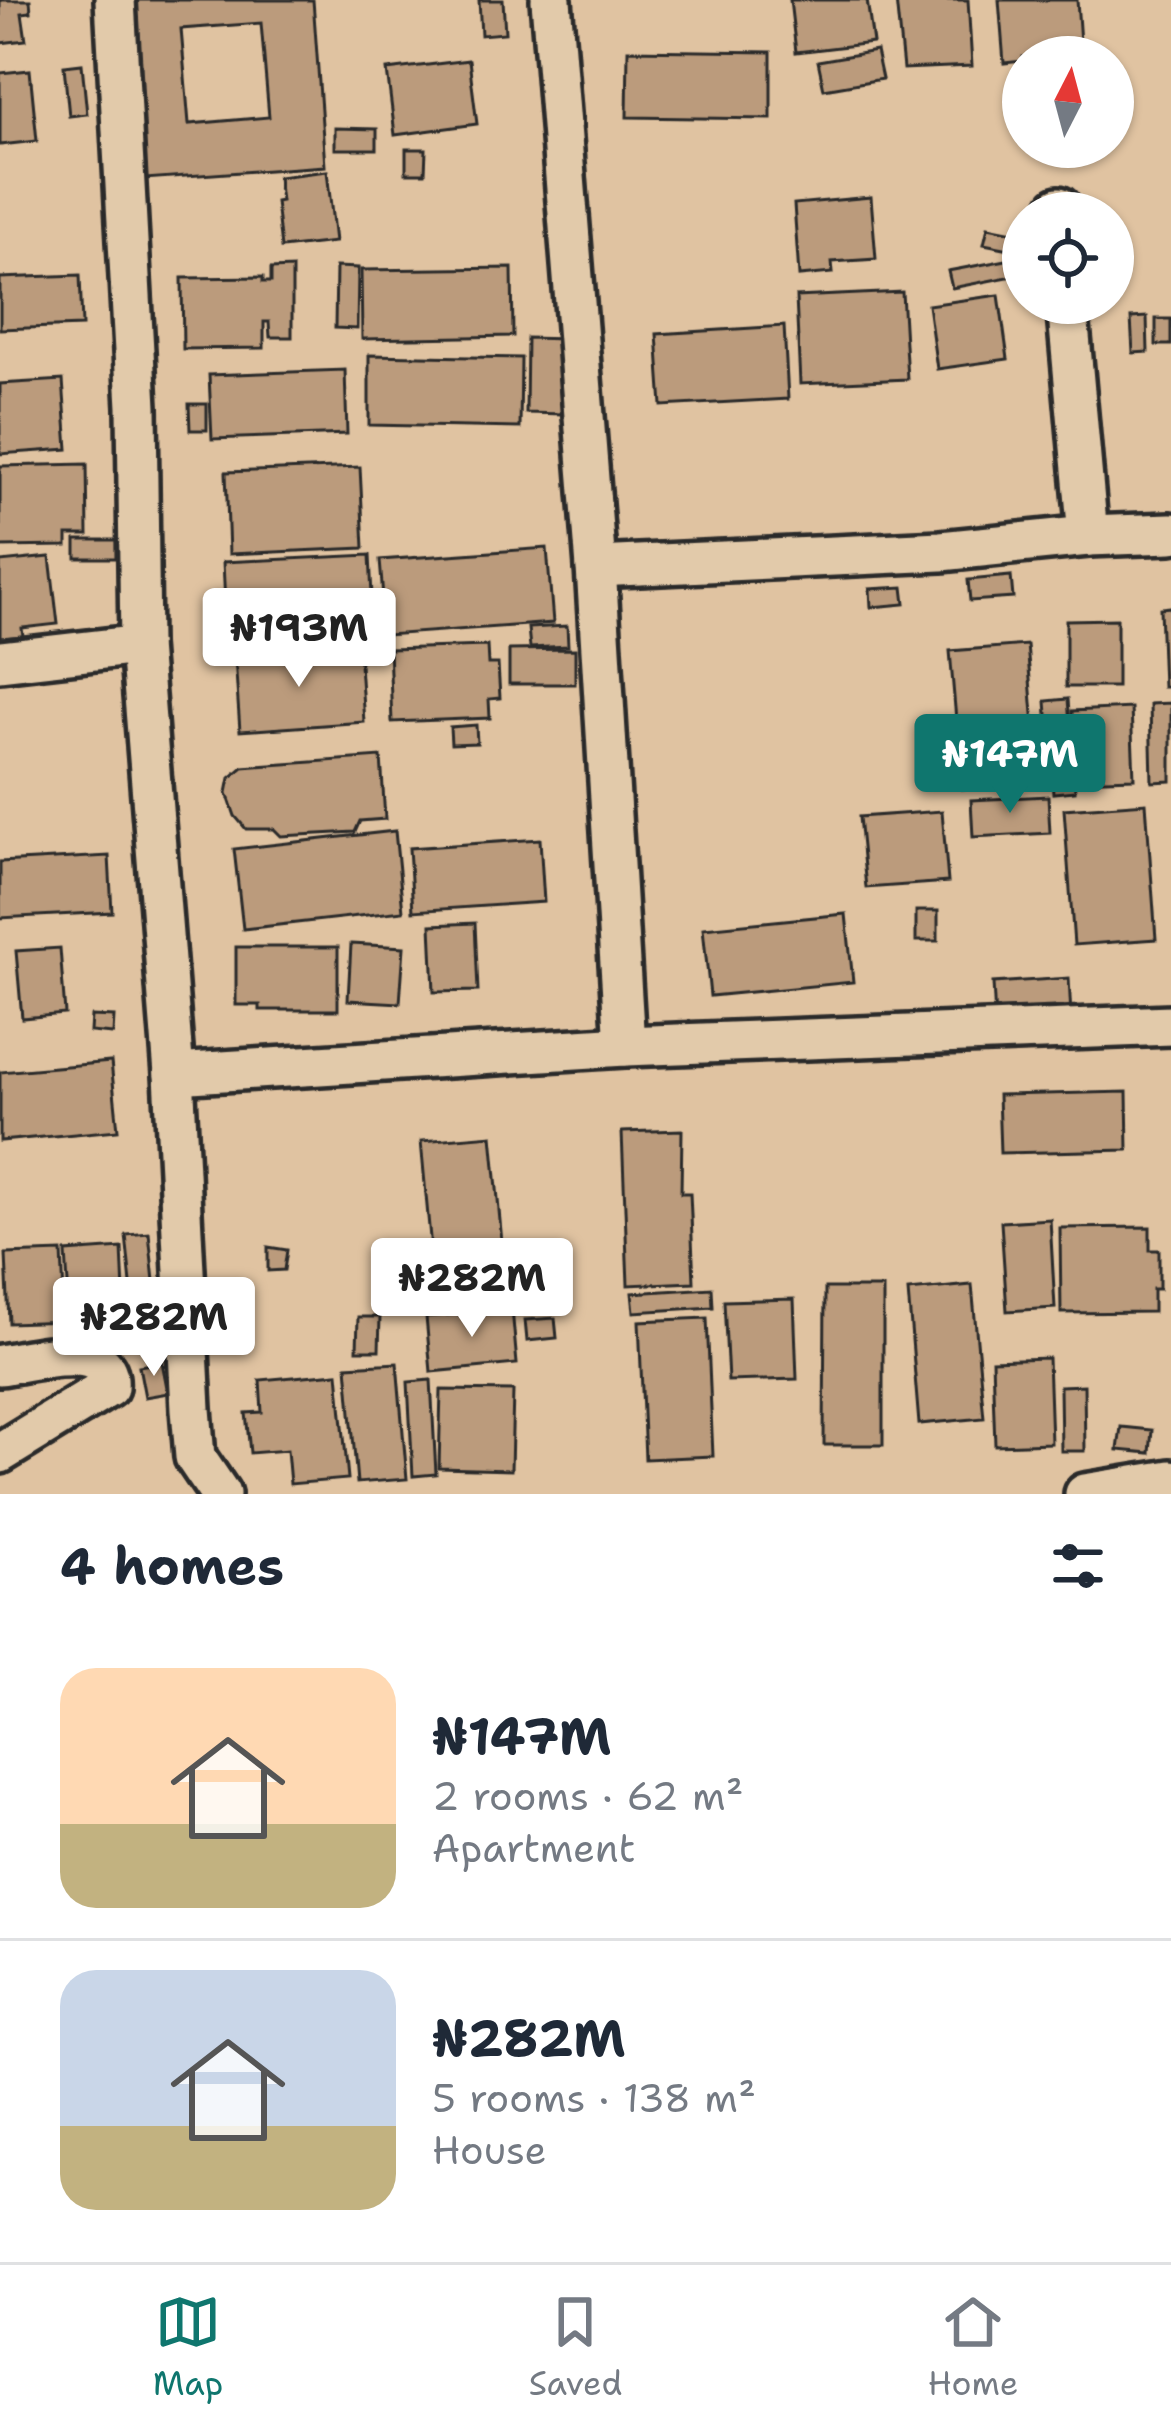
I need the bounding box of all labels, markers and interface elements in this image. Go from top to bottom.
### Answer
north arrow [1002,36,1134,168]
map controls [1002,36,1134,324]
button: locate [1002,192,1134,324]
pin: ₦193M [215,588,383,690]
text: ₦193M [230,601,368,653]
pin: ₦147M [926,714,1094,816]
text: ₦147M [941,727,1079,779]
pin: ₦282M [388,1238,556,1340]
text: ₦282M [398,1251,546,1303]
pin: ₦282M [70,1277,238,1379]
text: ₦282M [80,1290,228,1342]
text: 4 homes [60,1532,284,1600]
icon: filters [1045,1533,1111,1599]
text: ₦147M [432,1702,611,1770]
icon: home [156,1716,300,1860]
text: 2 rooms · 62 m² [432,1770,744,1822]
text: Apartment [432,1822,635,1874]
text: ₦282M [432,2004,626,2072]
icon: home [156,2018,300,2162]
text: 5 rooms · 138 m² [432,2072,756,2124]
text: House [432,2124,547,2176]
tab: Map [153,2289,223,2406]
tab: Saved [529,2289,622,2406]
tab: Home [928,2289,1018,2406]

